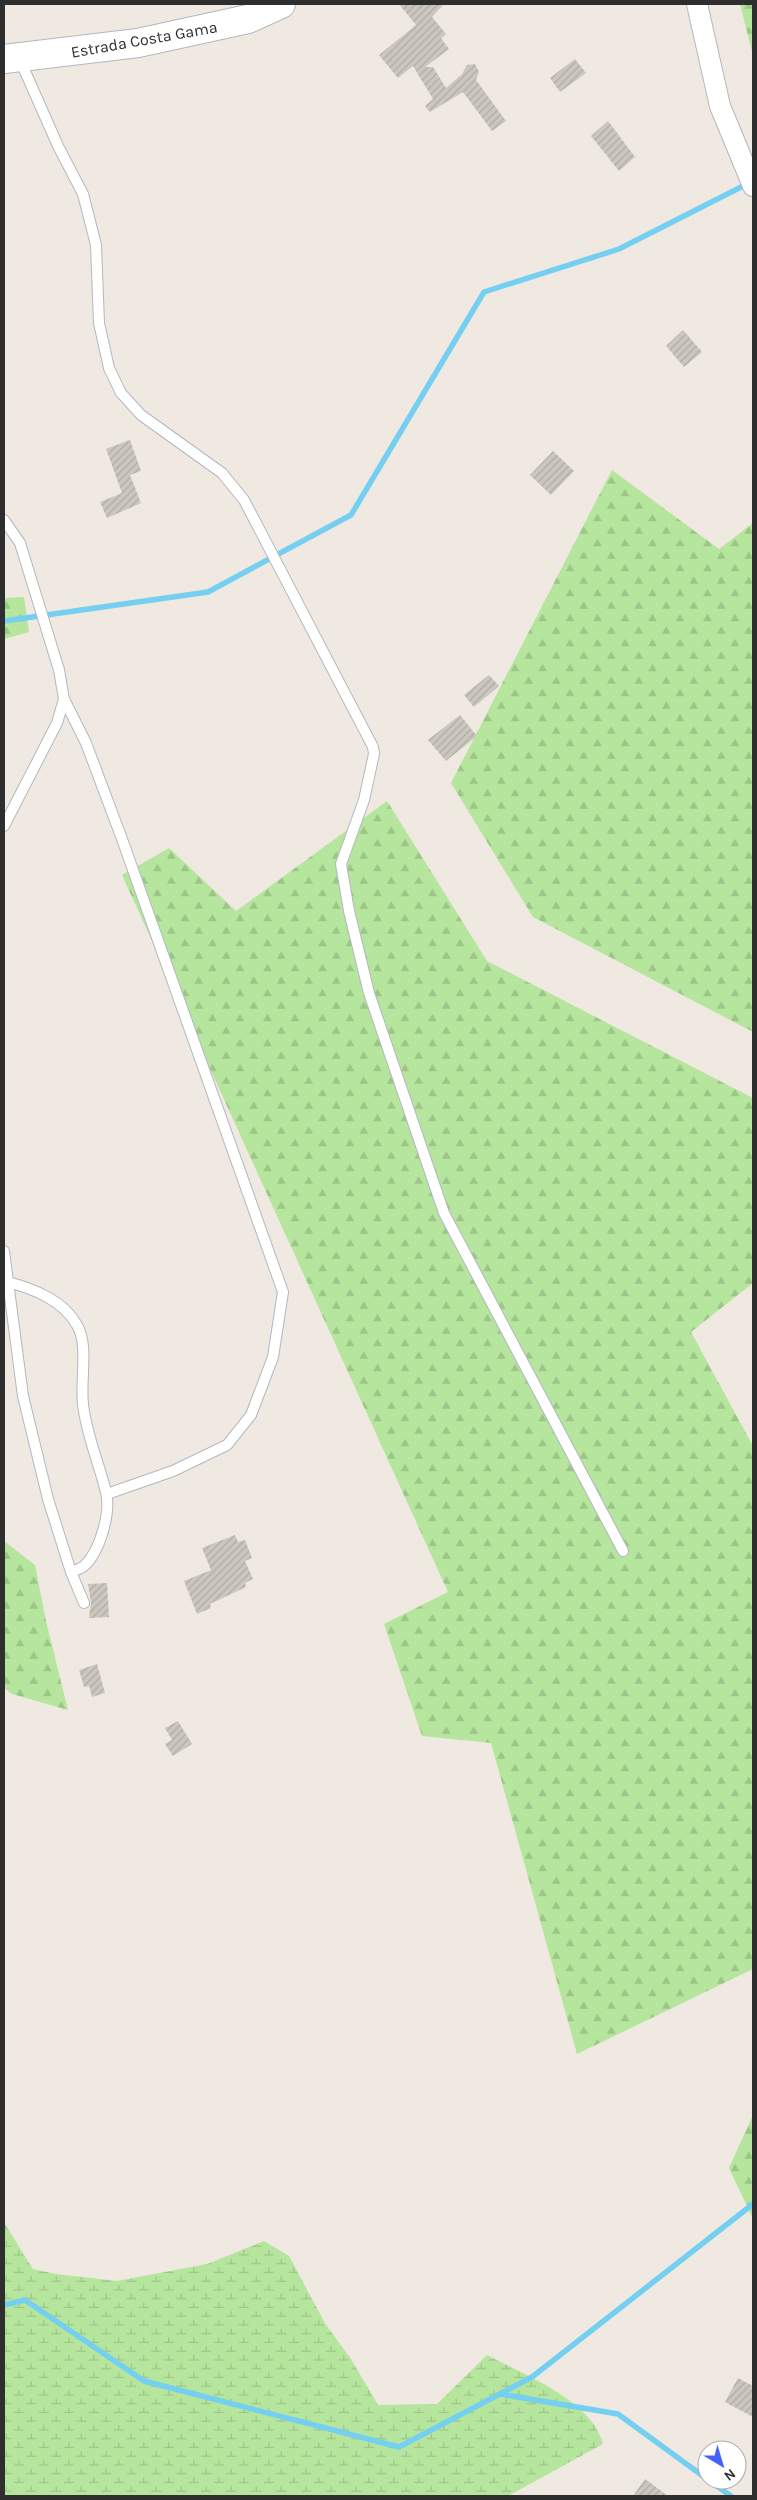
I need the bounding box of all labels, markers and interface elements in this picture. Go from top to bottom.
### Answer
street label: Estrada Costa Gama [69,17,219,62]
north arrow [697,2440,747,2490]
text: N [721,2465,739,2485]

